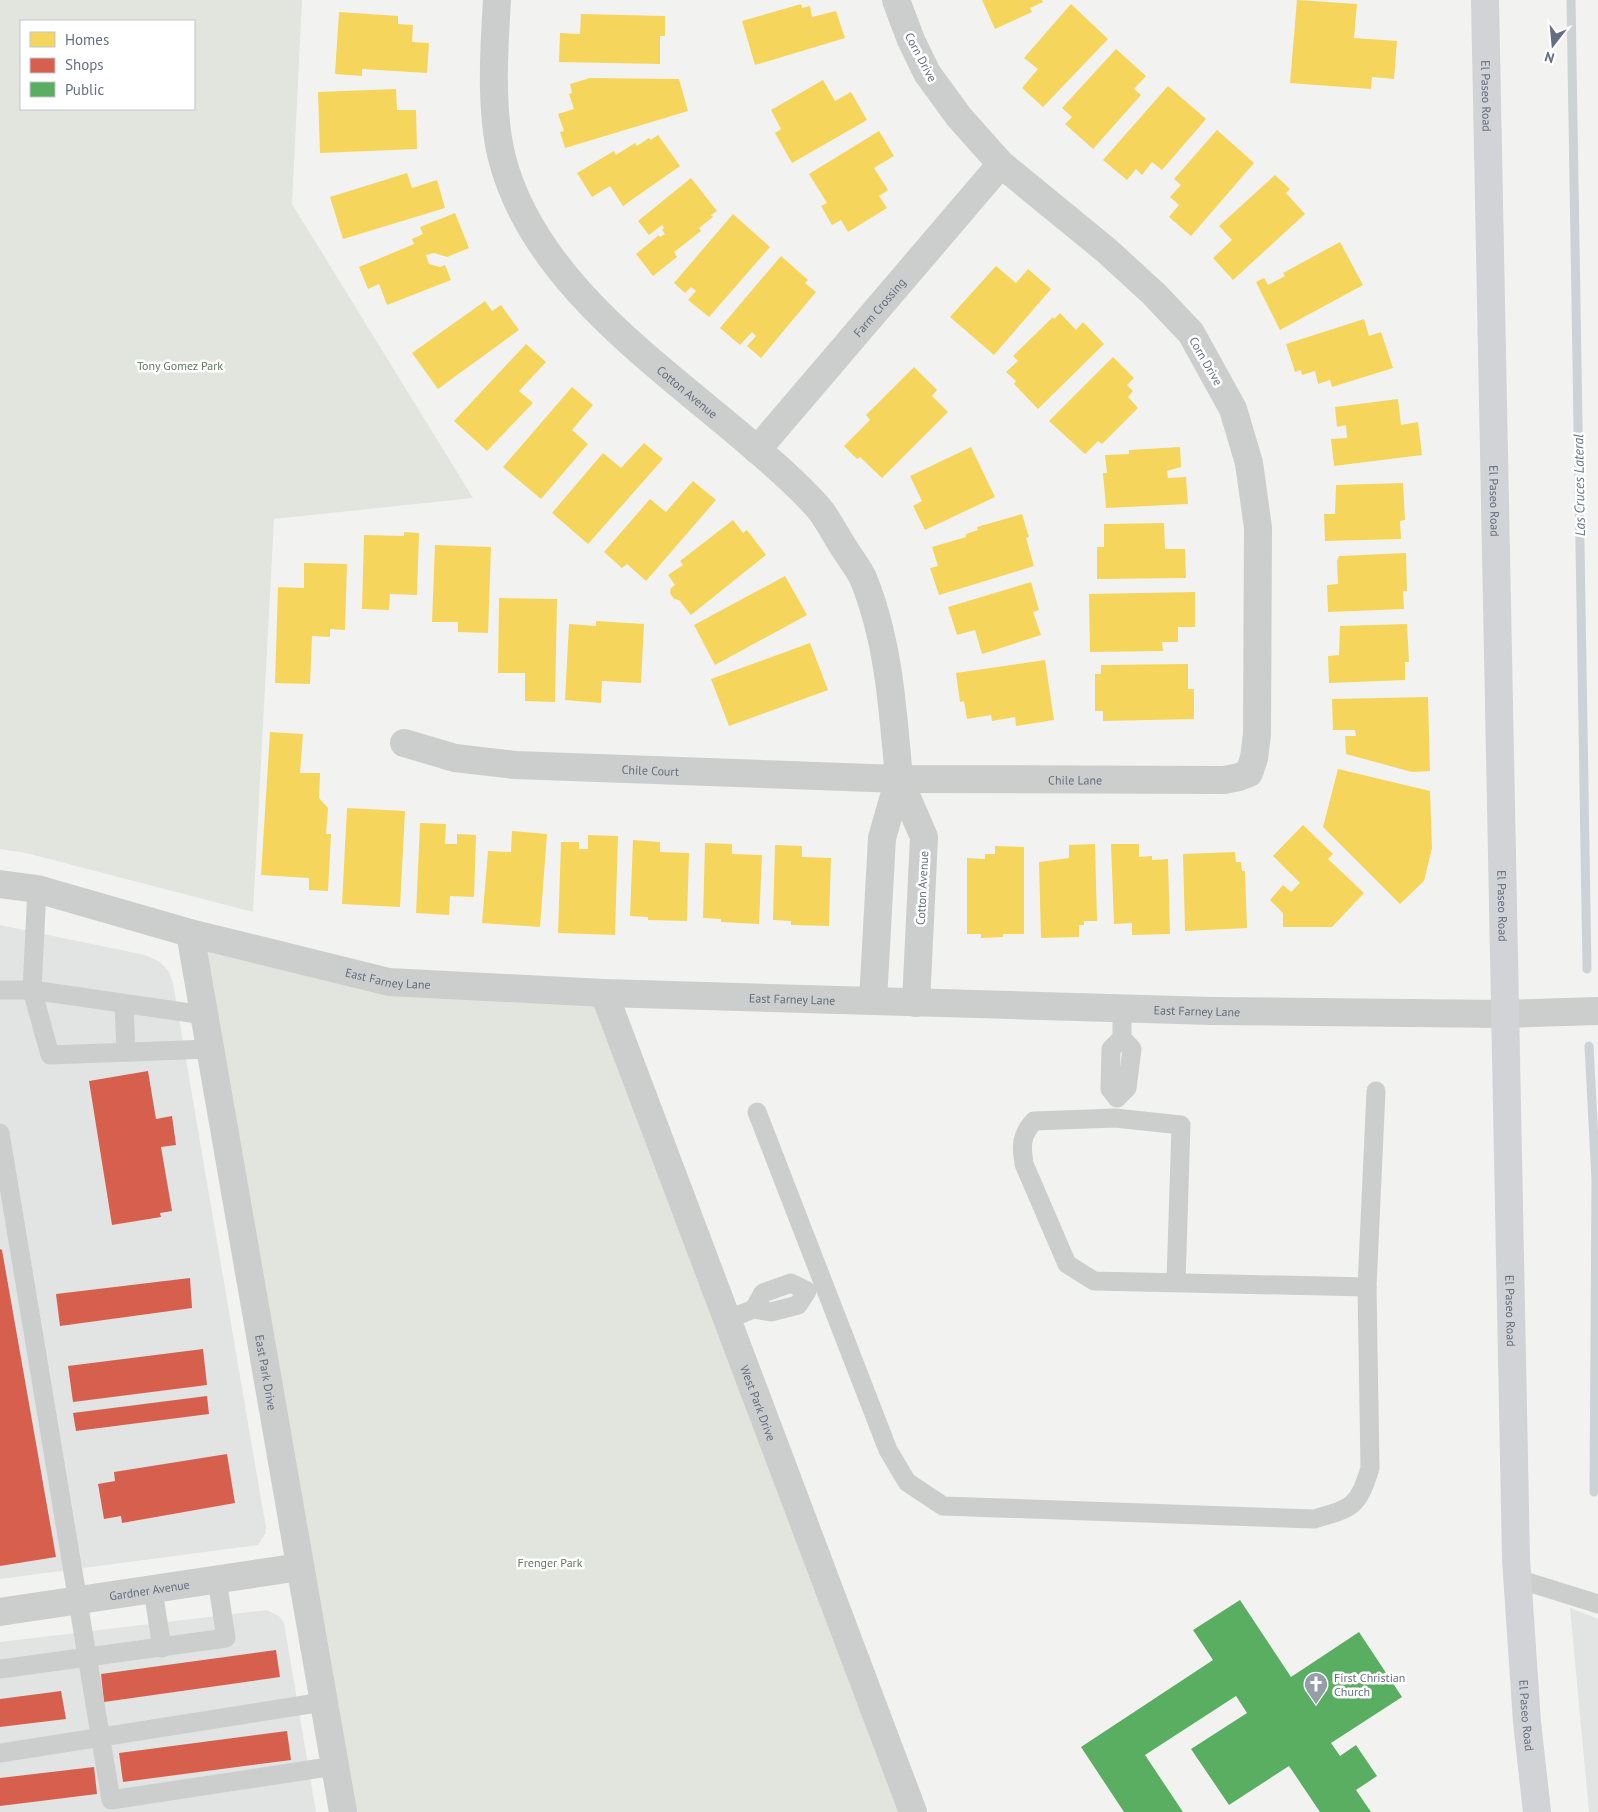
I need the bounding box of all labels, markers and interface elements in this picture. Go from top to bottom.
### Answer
legend [20,20,195,110]
north arrow [1528,20,1578,70]
text: Homes [65,30,109,49]
street label: Corn Drive [902,30,940,84]
text: N [1543,48,1556,67]
text: Shops [65,55,104,74]
street label: El Paseo Road [1479,60,1495,132]
text: Public [65,80,104,99]
street label: Farm Crossing [850,274,908,340]
street label: Corn Drive [1186,334,1226,388]
park label: Tony Gomez Park [137,358,223,373]
street label: Cotton Avenue [654,362,721,421]
water label: Las Cruces Lateral [1569,434,1589,536]
street label: El Paseo Road [1487,465,1503,537]
street label: Chile Court [621,761,679,778]
street label: Chile Lane [1048,772,1102,787]
street label: Cotton Avenue [913,851,931,925]
street label: El Paseo Road [1495,870,1511,942]
street label: East Farney Lane [344,964,431,992]
street label: East Farney Lane [749,990,836,1007]
street label: East Farney Lane [1154,1002,1240,1019]
street label: El Paseo Road [1503,1275,1519,1347]
street label: East Park Drive [253,1333,280,1411]
street label: West Park Drive [738,1363,780,1443]
park label: Frenger Park [518,1555,583,1570]
street label: Gardner Avenue [108,1576,191,1603]
place label: First Christian Church [1334,1670,1405,1699]
church icon: First Christian Church [1303,1671,1329,1705]
street label: El Paseo Road [1517,1679,1538,1752]

